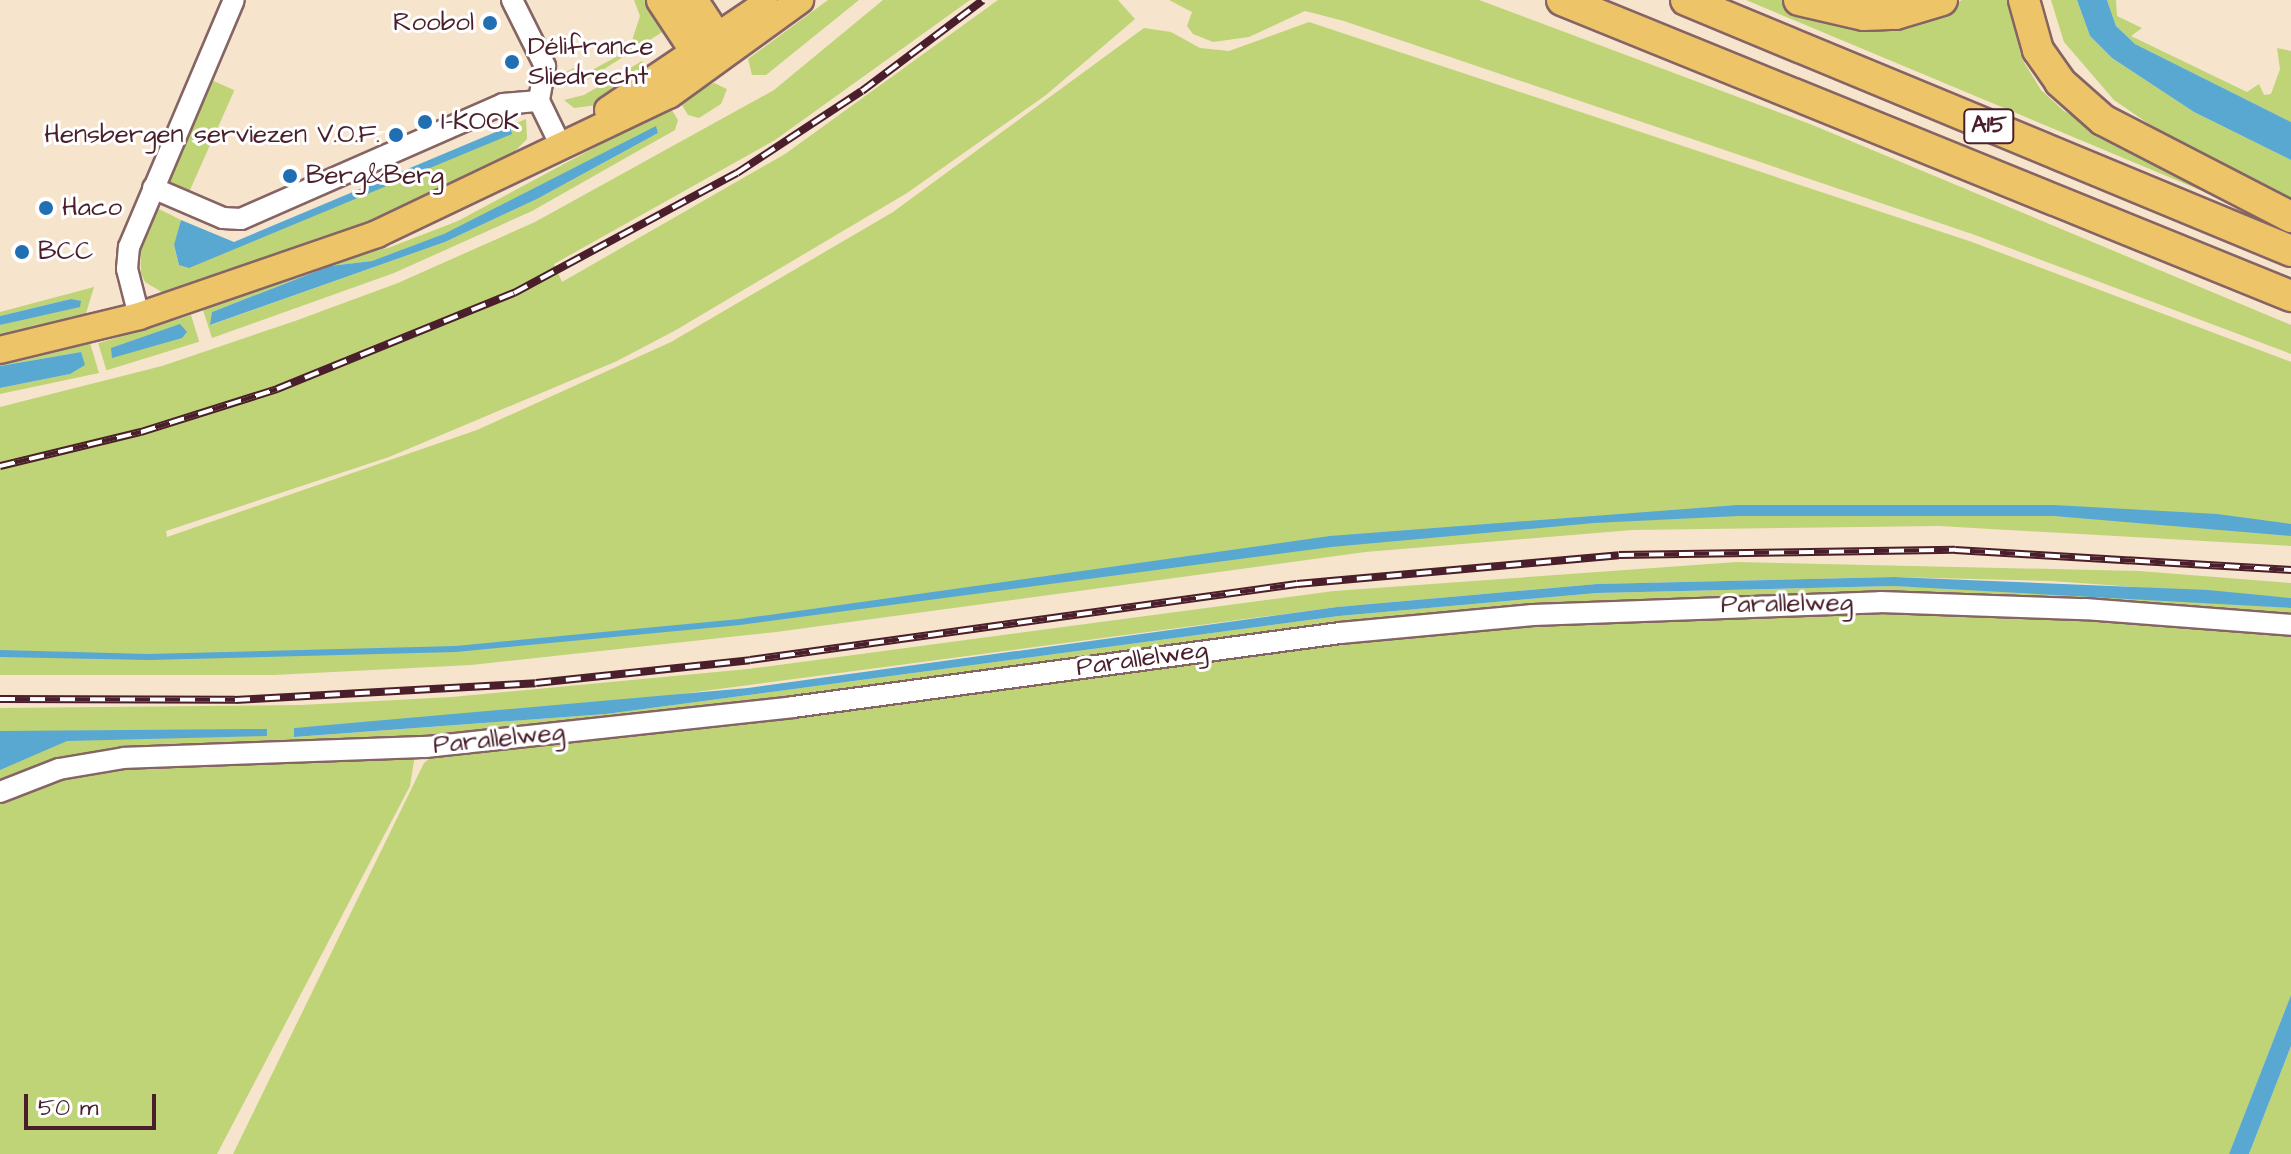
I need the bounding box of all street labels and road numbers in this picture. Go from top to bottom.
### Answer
road number: A15 [1963,106,2015,146]
street label: Parallelweg [1721,587,1853,621]
street label: Parallelweg [1074,634,1210,684]
street label: Parallelweg [432,717,566,761]

